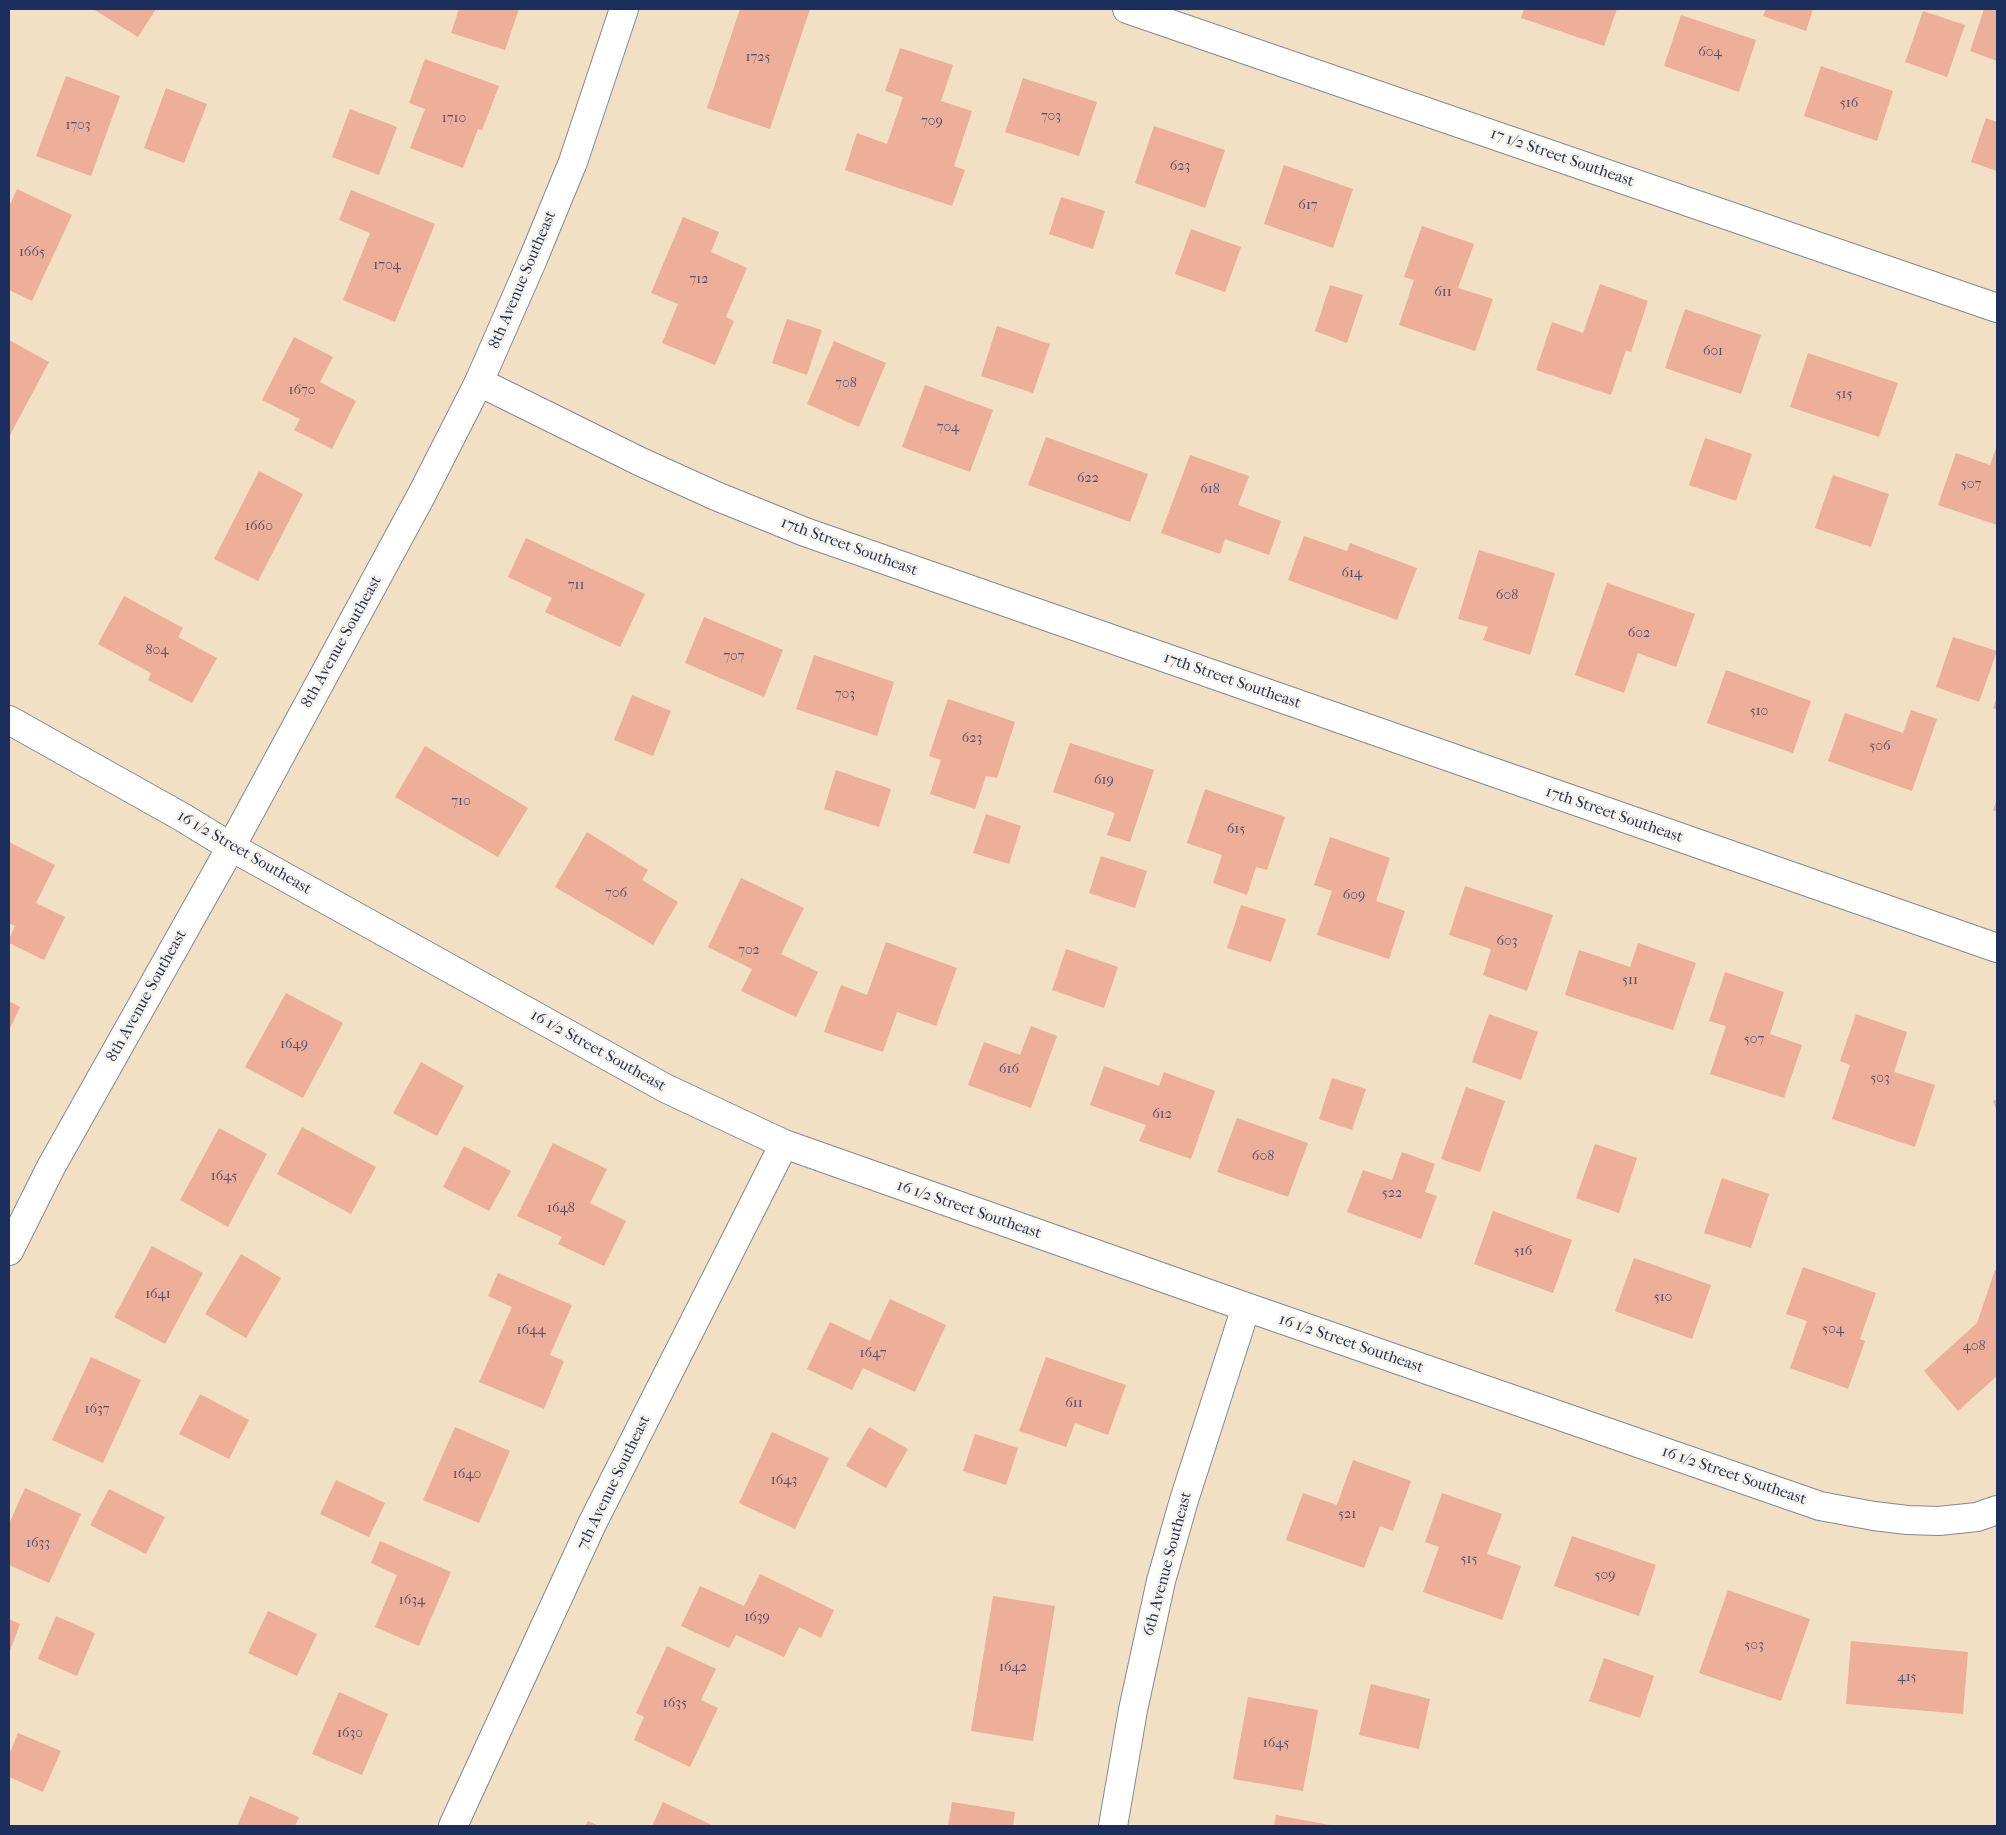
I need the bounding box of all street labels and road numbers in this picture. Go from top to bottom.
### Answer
street label: 17 1/2 Street Southeast [1488,124,1636,192]
street label: 8th Avenue Southeast [485,208,561,352]
street label: 17th Street Southeast [778,513,920,581]
street label: 8th Avenue Southeast [298,573,386,711]
street label: 17th Street Southeast [1161,648,1303,714]
street label: 17th Street Southeast [1543,782,1685,848]
street label: 16 1/2 Street Southeast [174,807,314,899]
street label: 8th Avenue Southeast [103,927,191,1065]
street label: 16 1/2 Street Southeast [527,1006,669,1096]
street label: 16 1/2 Street Southeast [894,1176,1044,1244]
street label: 16 1/2 Street Southeast [1276,1310,1426,1378]
street label: 7th Avenue Southeast [573,1412,655,1554]
street label: 16 1/2 Street Southeast [1659,1442,1809,1510]
street label: 6th Avenue Southeast [1139,1490,1197,1638]

